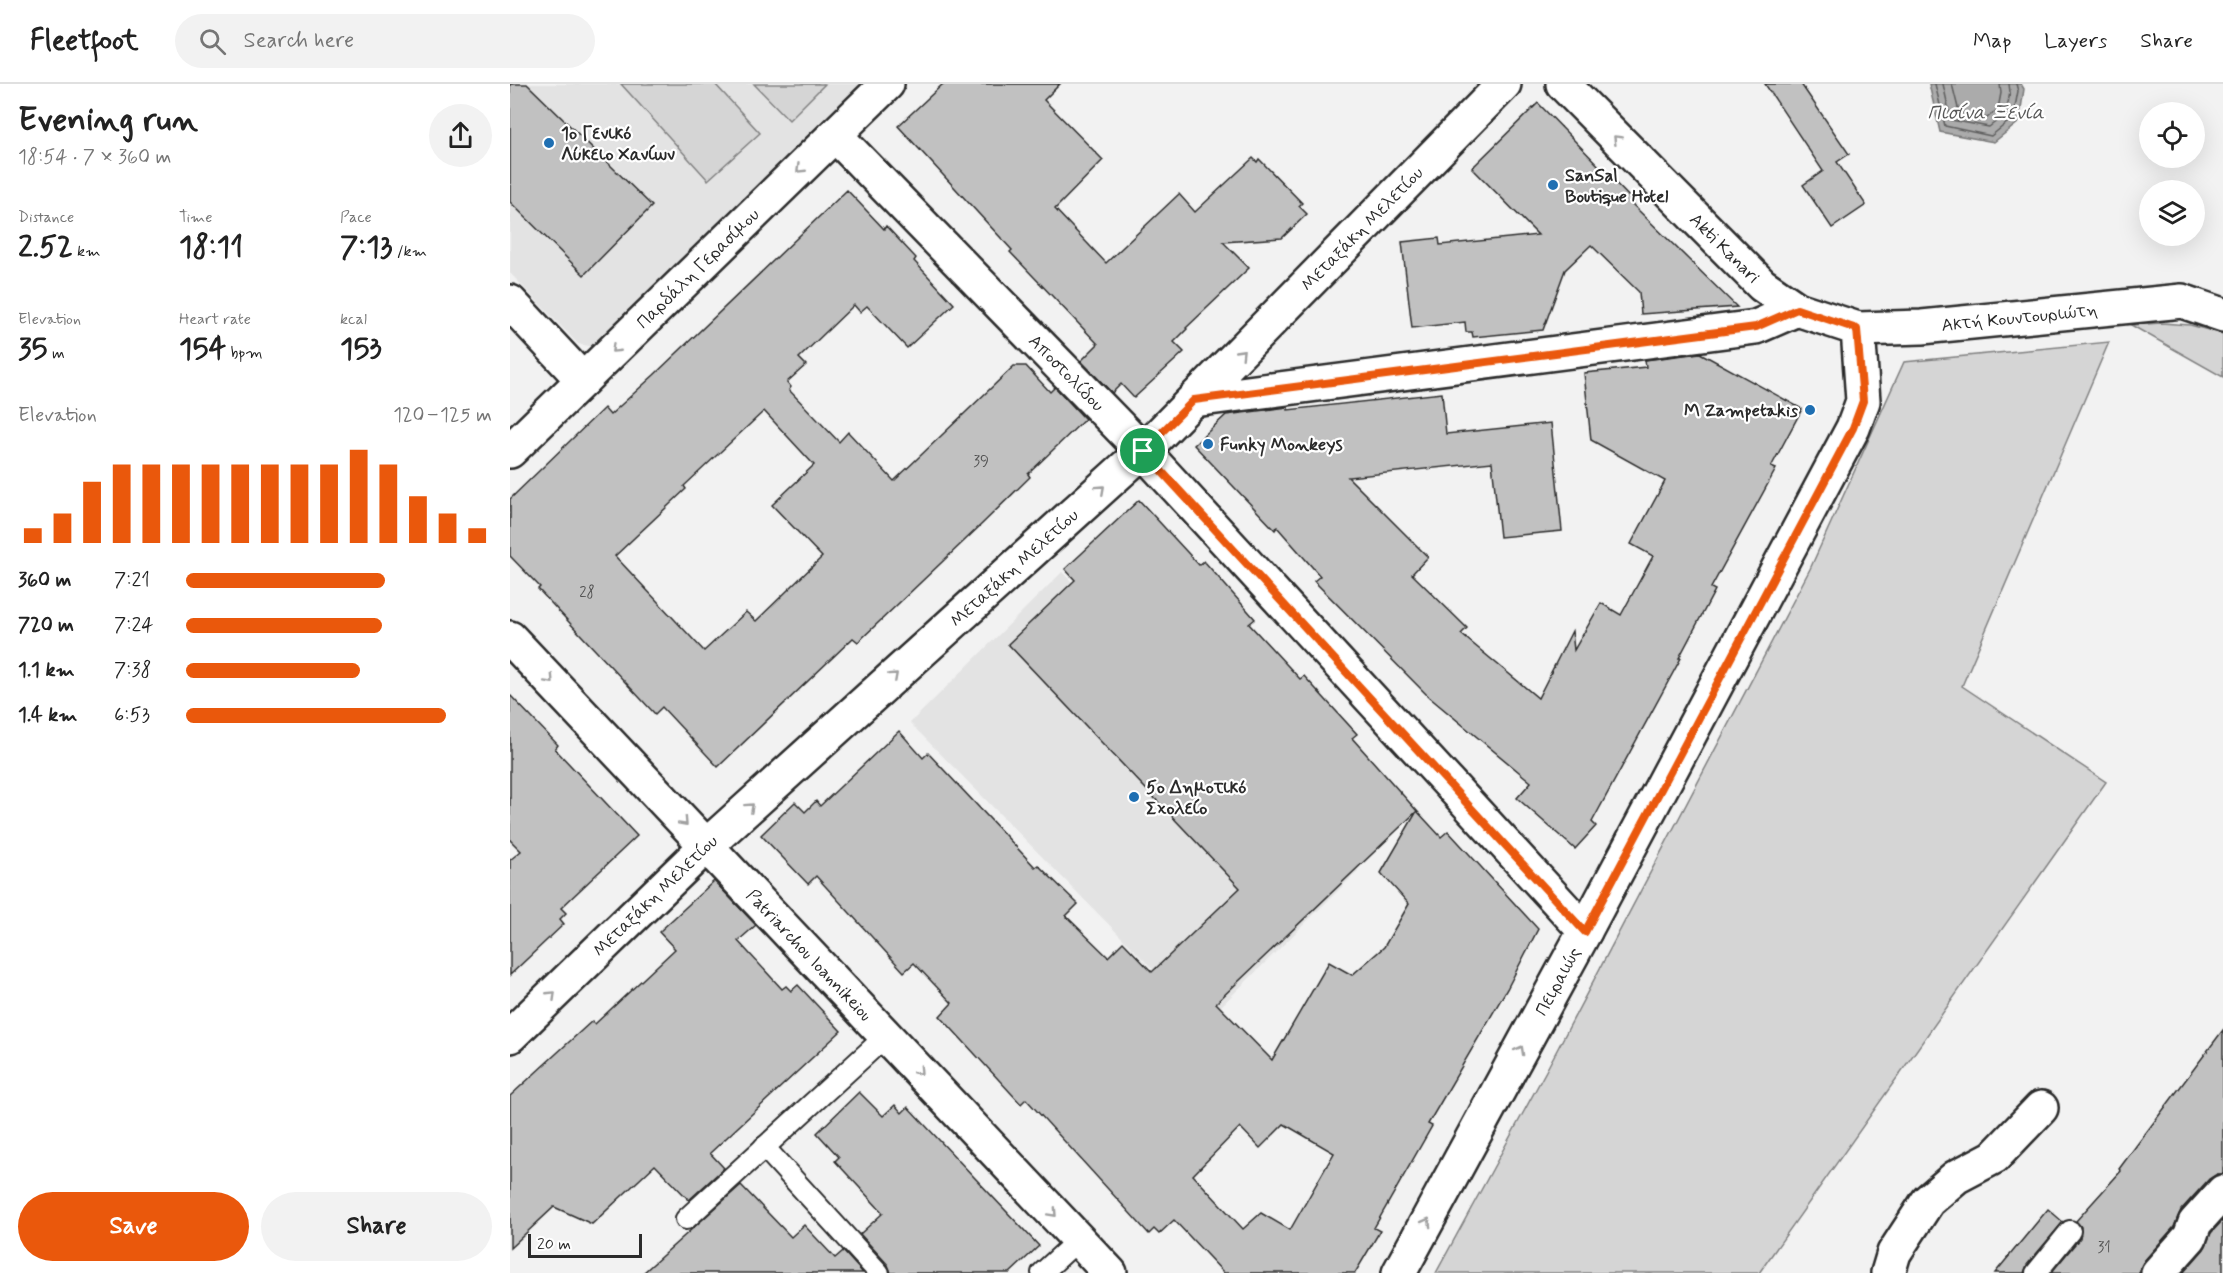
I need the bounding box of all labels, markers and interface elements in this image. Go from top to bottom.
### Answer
search box [175,14,595,68]
text: Fleetfoot [30,23,139,60]
icon: search [196,25,229,58]
text: Search here [244,27,354,55]
text: Map [1973,27,2011,55]
text: Layers [2044,27,2107,55]
text: Share [2140,27,2193,55]
text: Evening run [18,99,198,143]
water label: Πισίνα Ξενία [1928,100,2045,127]
map controls [2139,102,2205,246]
button: locate [2139,102,2205,168]
button: share [429,104,492,167]
place label: 1ο Γενικό Λύκειο Χανίων [561,122,675,167]
marker: 1ο Γενικό Λύκειο Χανίων [542,136,556,150]
one-way arrow [1614,136,1625,147]
text: 18:54 · 7 × 360 m [18,144,171,171]
one-way arrow [796,162,806,173]
street label: Μεταξάκη Μελετίου [1296,162,1429,297]
place label: SanSal Boutique Hotel [1565,164,1669,209]
marker: SanSal Boutique Hotel [1546,178,1560,192]
button: layers [2139,180,2205,246]
street label: Παρδάλη Γερασίμου [632,203,765,334]
text: Distance [18,207,74,228]
text: Time [179,207,213,228]
text: Pace [340,207,372,228]
street label: Akti Kanari [1684,208,1765,289]
text: 2.52 [18,228,73,267]
text: 18:11 [179,228,243,267]
text: 7:13 [340,228,392,267]
text: km [73,241,100,262]
text: /km [392,241,427,262]
street label: Ακτή Κουντουριώτη [1940,298,2099,338]
text: Elevation [18,309,81,330]
text: Heart rate [179,309,251,330]
text: kcal [340,309,367,330]
text: 35 [18,330,48,369]
text: 154 [179,330,226,369]
text: 153 [340,330,382,369]
street label: Αποστολίδου [1023,330,1109,417]
one-way arrow [611,342,621,353]
text: m [48,343,65,364]
text: bpm [226,343,263,364]
one-way arrow [1233,349,1244,360]
place label: M Zampetakis [1684,399,1798,423]
text: Elevation [18,402,97,429]
text: 120–125 m [393,402,492,429]
marker: M Zampetakis [1803,403,1817,417]
pin [1117,425,1168,476]
place label: Funky Monkeys [1220,433,1342,457]
icon: arrive [1126,434,1159,467]
marker: Funky Monkeys [1201,437,1215,451]
house number: 39 [973,452,989,472]
one-way arrow [1094,485,1105,496]
street label: Μεταξάκη Μελετίου [945,504,1084,633]
text: 360 m [18,567,71,594]
text: 7:21 [114,567,150,594]
house number: 28 [579,583,595,603]
text: 720 m [18,612,74,639]
text: 7:24 [114,612,153,639]
text: 1.1 km [18,657,75,684]
text: 7:38 [114,657,151,684]
one-way arrow [887,672,898,683]
one-way arrow [543,674,554,684]
text: 1.4 km [18,702,77,729]
text: 6:53 [114,702,150,729]
place label: 5ο Δημοτικό Σχολείο [1146,776,1246,821]
marker: 5ο Δημοτικό Σχολείο [1127,790,1141,804]
one-way arrow [742,803,753,814]
one-way arrow [677,815,688,826]
street label: Μεταξάκη Μελετίου [588,830,724,962]
street label: Patriarchou Ioannikeiou [740,884,877,1027]
street label: Πειραιώς [1530,943,1587,1020]
one-way arrow [545,992,556,1003]
one-way arrow [1513,1046,1524,1057]
one-way arrow [911,1063,922,1074]
button: Save [18,1192,249,1261]
button: Share [261,1192,492,1261]
one-way arrow [1045,1205,1056,1216]
one-way arrow [1420,1217,1431,1228]
scale bar [528,1231,642,1258]
text: 20 m [537,1234,571,1255]
house number: 31 [2097,1238,2111,1258]

